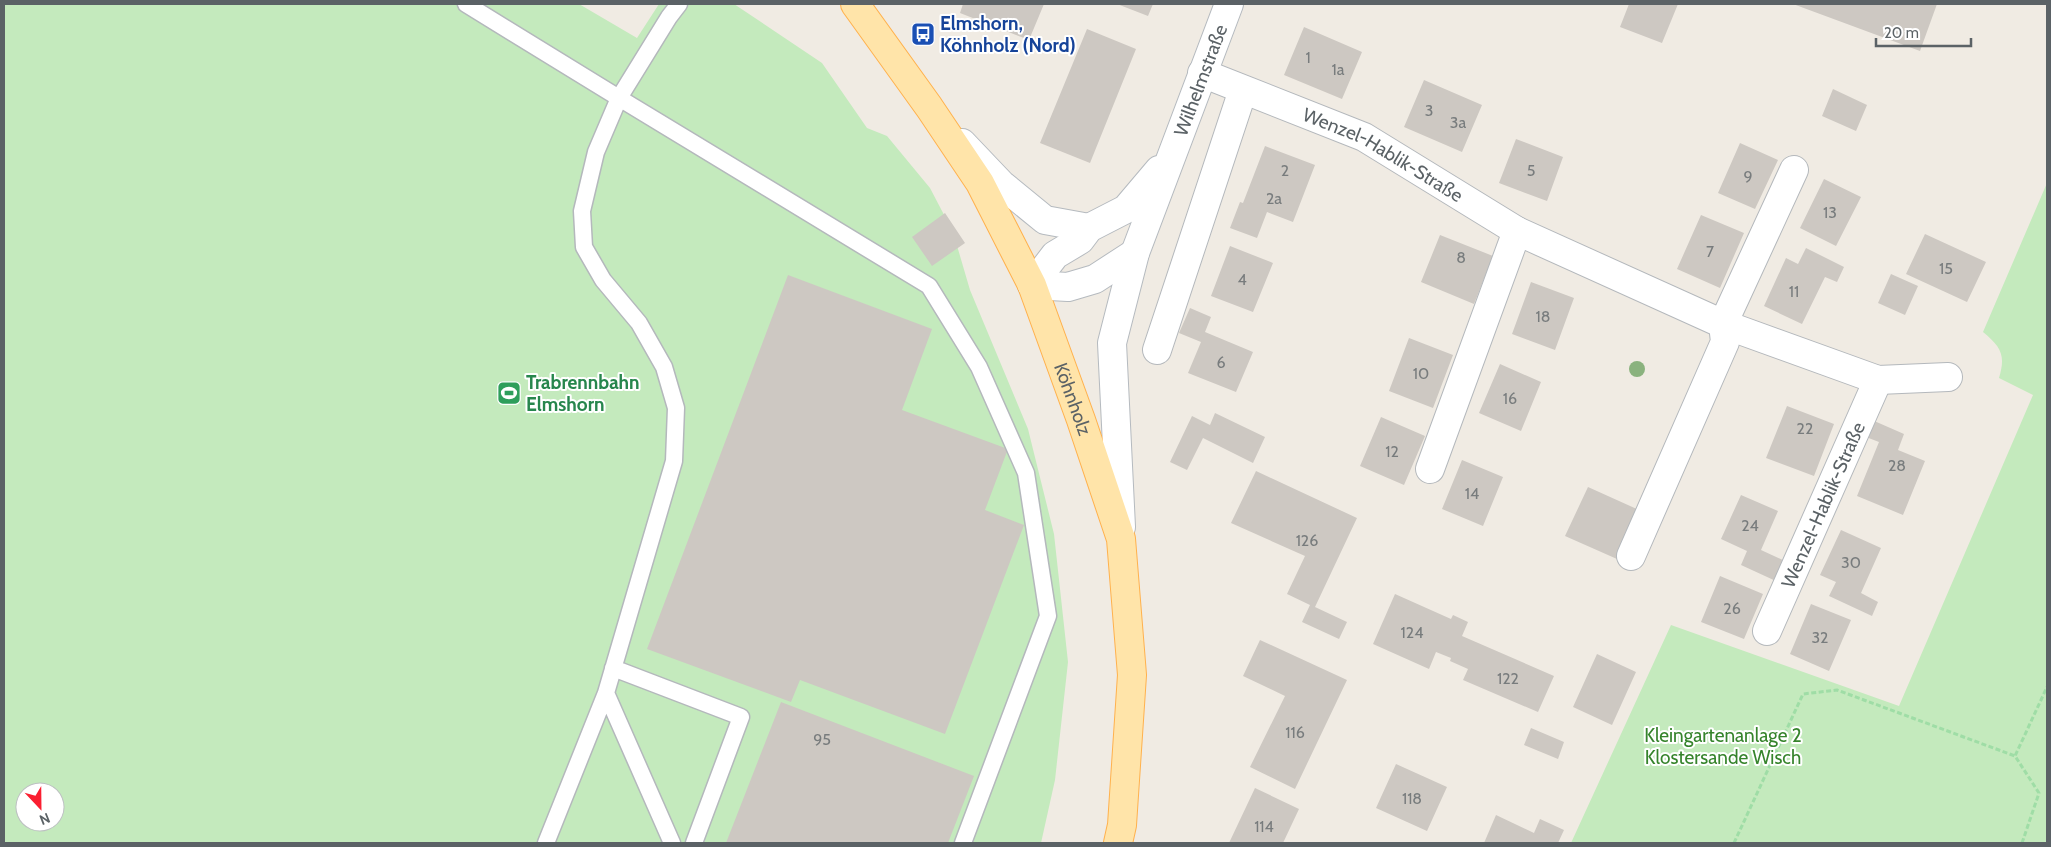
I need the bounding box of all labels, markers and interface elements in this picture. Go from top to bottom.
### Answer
place label: Elmshorn, Köhnholz (Nord) [940,12,1076,57]
scale bar [1876,15,1971,47]
bus stop icon: Elmshorn, Köhnholz (Nord) [910,21,936,47]
street label: Wilhelmstraße [1169,21,1232,139]
text: 20 m [1884,24,1919,42]
house number: 1 [1305,48,1311,67]
house number: 1a [1332,60,1345,79]
house number: 3 [1425,101,1433,120]
street label: Wenzel-Hablik-Straße [1300,103,1468,207]
house number: 3a [1450,113,1466,132]
house number: 2 [1281,161,1289,180]
house number: 5 [1527,161,1535,180]
house number: 9 [1743,167,1753,186]
house number: 2a [1266,189,1282,208]
house number: 13 [1823,203,1837,222]
house number: 7 [1706,242,1714,261]
house number: 8 [1456,248,1466,267]
house number: 15 [1939,259,1953,278]
house number: 4 [1237,270,1247,289]
house number: 11 [1789,282,1799,301]
house number: 18 [1536,307,1550,326]
house number: 6 [1216,353,1226,372]
street label: Köhnholz [1050,359,1097,438]
house number: 10 [1413,364,1429,383]
place label: Trabrennbahn Elmshorn [526,371,640,416]
sports icon: Trabrennbahn Elmshorn [496,380,522,406]
house number: 16 [1503,389,1517,408]
street label: Wenzel-Hablik-Straße [1776,418,1870,591]
house number: 22 [1797,419,1813,438]
house number: 12 [1385,442,1399,461]
house number: 28 [1888,456,1906,475]
house number: 14 [1465,484,1479,503]
house number: 24 [1741,516,1759,535]
house number: 126 [1296,531,1318,550]
house number: 30 [1841,553,1861,572]
house number: 26 [1723,599,1741,618]
house number: 124 [1401,623,1423,642]
house number: 32 [1811,628,1829,647]
house number: 122 [1497,669,1519,688]
house number: 116 [1285,723,1305,742]
park label: Kleingartenanlage 2 Klostersande Wisch [1644,724,1802,769]
house number: 95 [813,730,831,749]
north arrow [15,782,65,832]
house number: 118 [1402,789,1422,808]
text: N [37,809,53,829]
house number: 114 [1254,817,1274,836]

